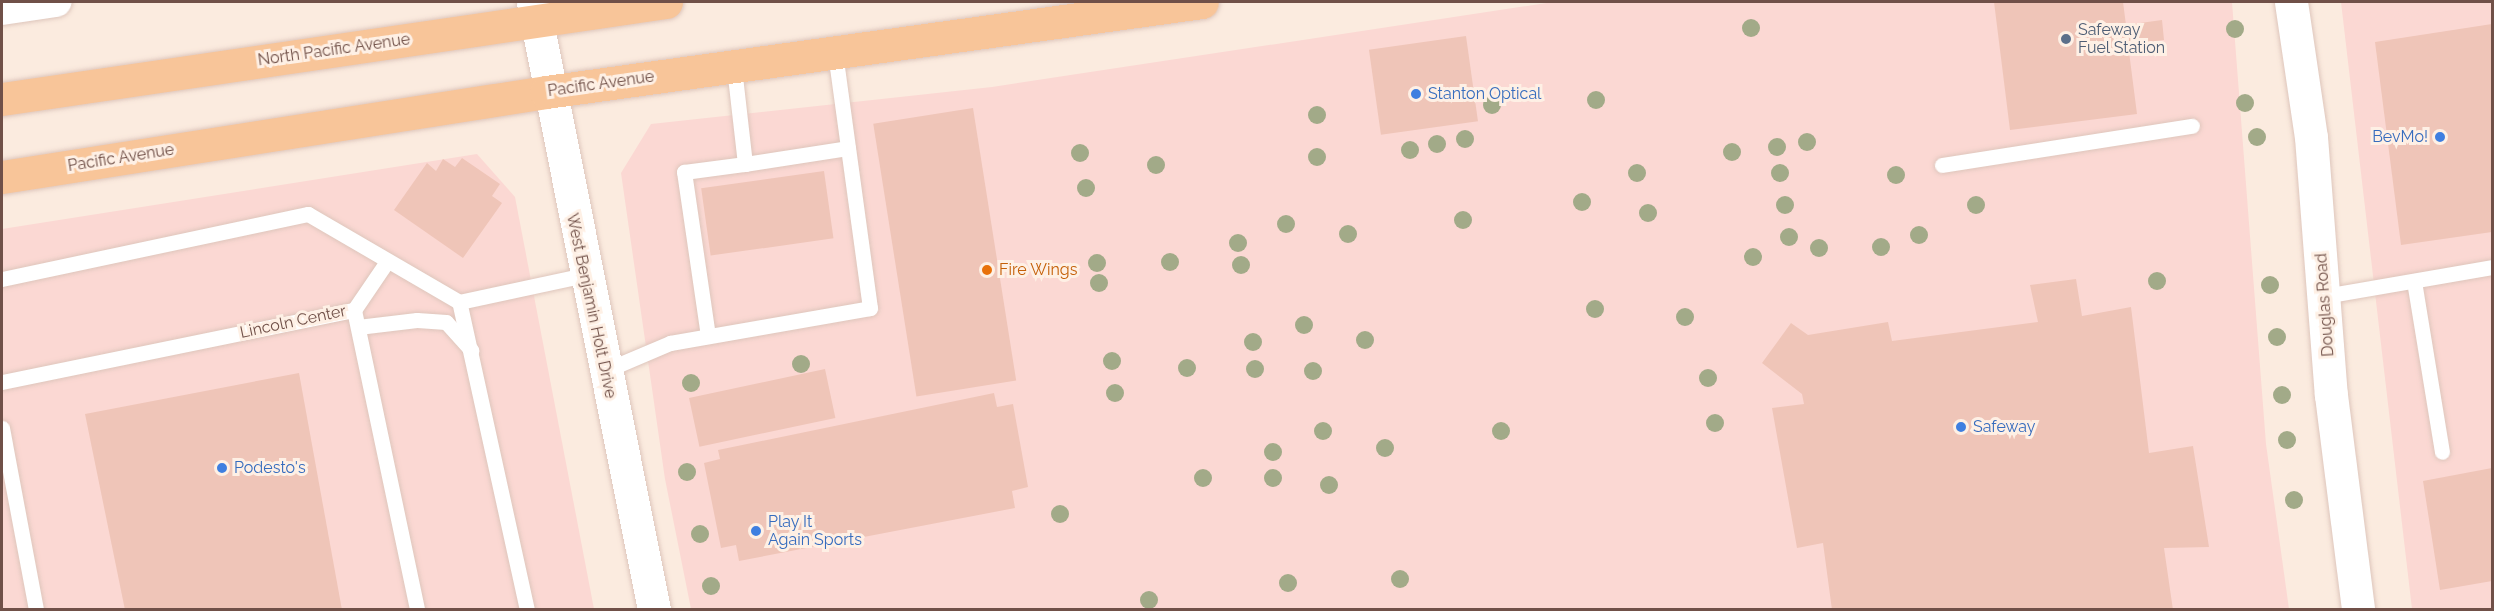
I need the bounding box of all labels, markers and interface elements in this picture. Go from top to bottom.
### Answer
place label: Safeway Fuel Station [2078,20,2166,58]
street label: North Pacific Avenue [256,30,412,70]
marker: Safeway Fuel Station [2059,32,2073,46]
street label: Pacific Avenue [546,67,656,101]
place label: Stanton Optical [1428,84,1541,104]
marker: Stanton Optical [1409,87,1423,101]
place label: BevMo! [2372,127,2428,147]
marker: BevMo! [2433,130,2447,144]
street label: Pacific Avenue [66,140,176,176]
street label: West Benjamin Holt Drive [562,212,620,400]
street label: Douglas Road [2312,253,2338,357]
place label: Fire Wings [999,260,1078,280]
marker: Fire Wings [980,263,994,277]
street label: Lincoln Center [238,301,348,343]
place label: Safeway [1973,417,2035,437]
marker: Safeway [1954,420,1968,434]
place label: Podesto's [234,458,306,478]
marker: Podesto's [215,461,229,475]
place label: Play It Again Sports [768,512,862,550]
marker: Play It Again Sports [749,524,763,538]

